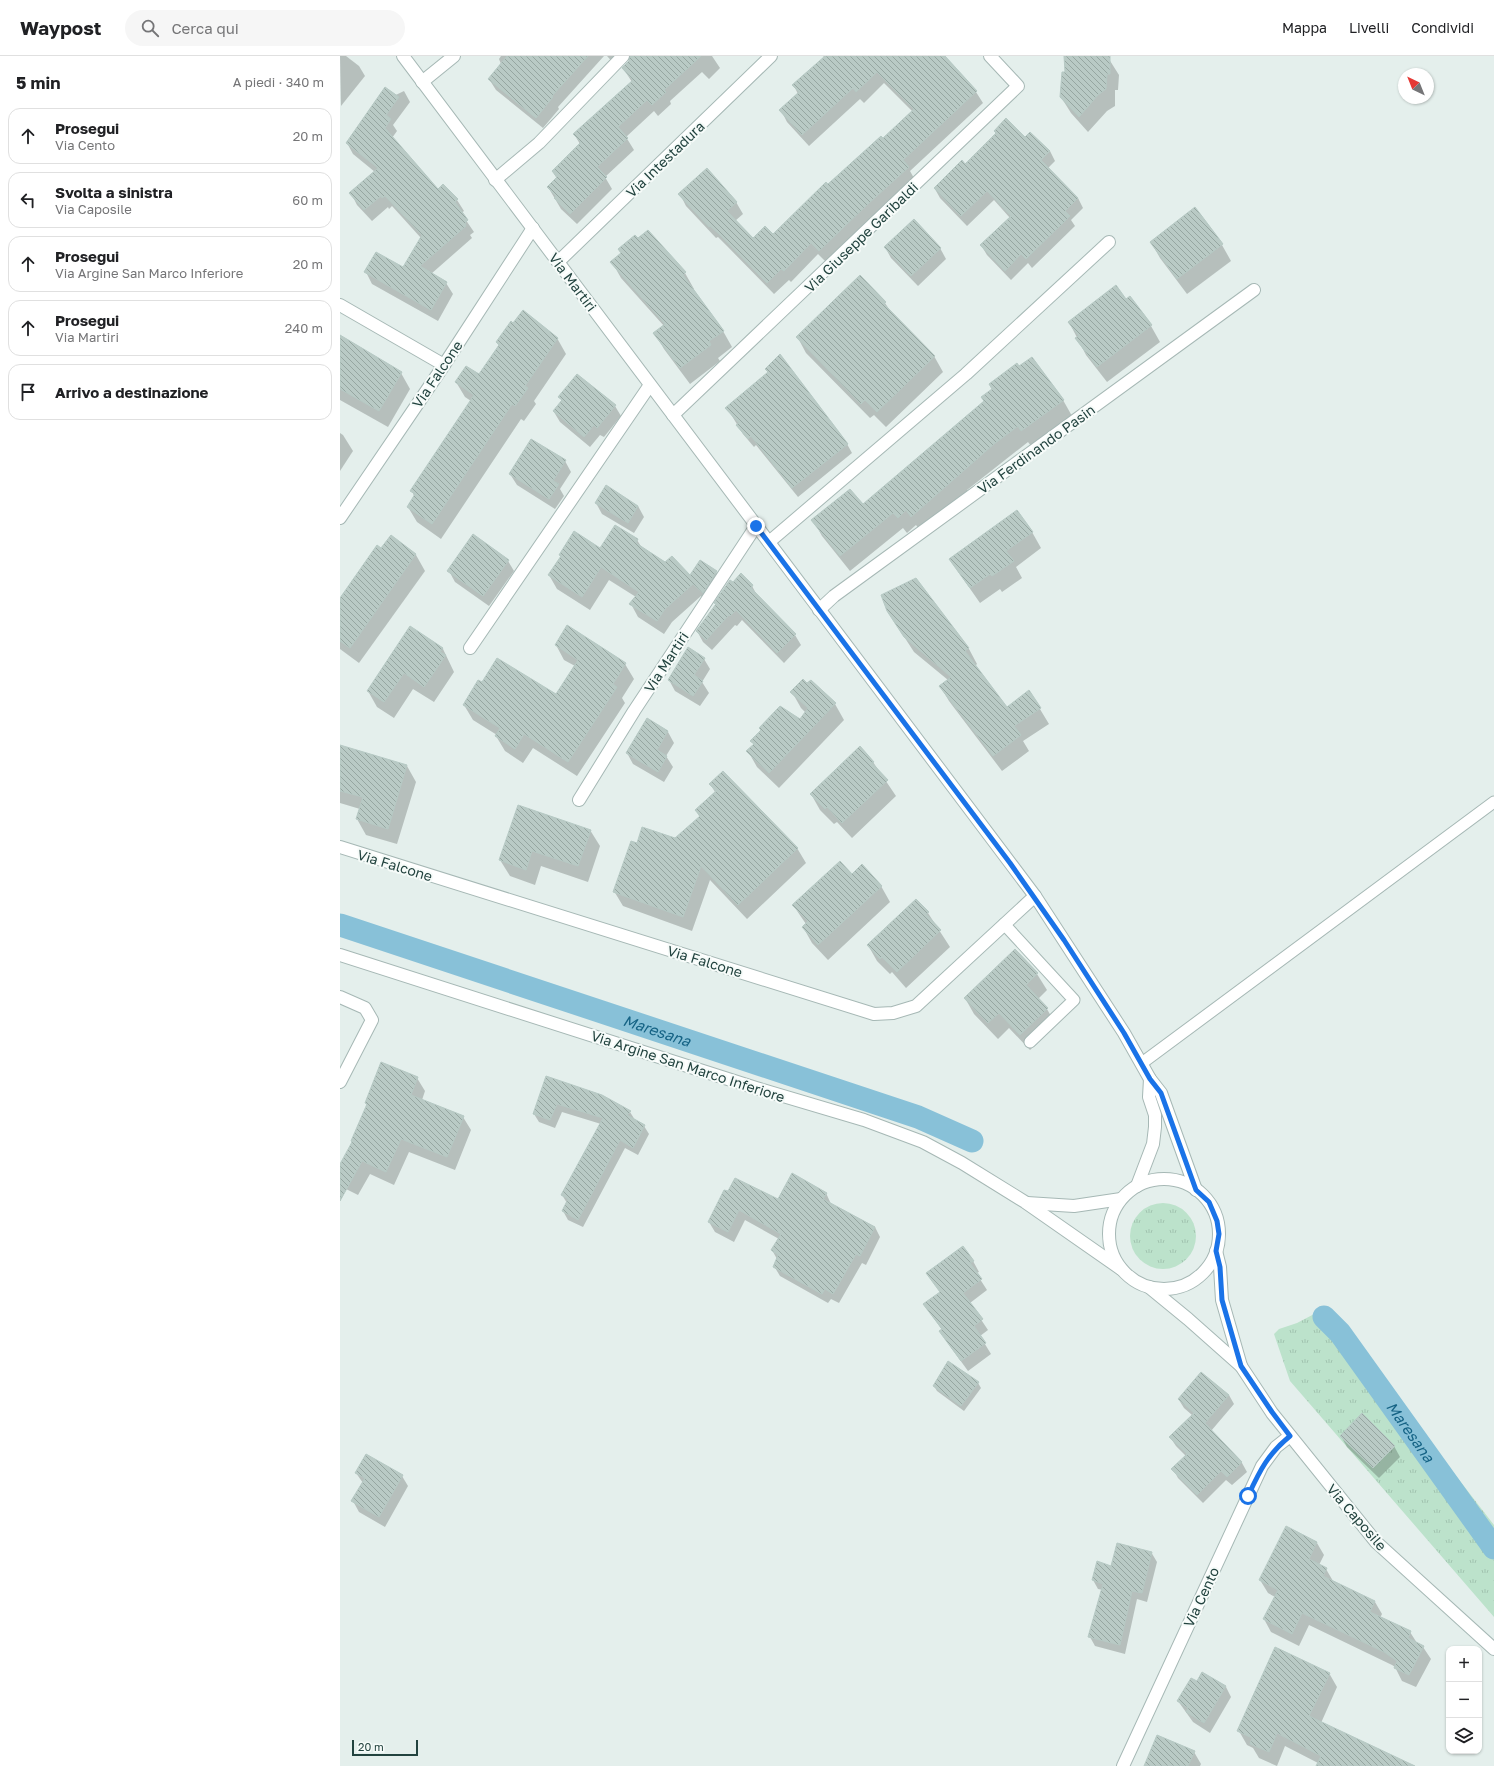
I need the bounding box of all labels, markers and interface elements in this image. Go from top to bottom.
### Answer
search box [125,10,405,46]
text: Waypost [20,16,101,39]
icon: search [139,17,161,39]
text: Cerca qui [171,19,239,37]
text: Mappa [1282,19,1327,36]
text: Livelli [1349,19,1389,36]
text: Condividi [1411,19,1474,36]
north arrow [1398,68,1434,104]
text: 5 min [16,72,60,93]
text: A piedi · 340 m [233,74,324,90]
street label: Via Intestadura [622,117,708,201]
text: Prosegui [55,119,119,137]
icon: ahead [17,125,39,147]
text: 20 m [293,128,323,144]
text: Via Cento [55,137,115,153]
street label: Via Giuseppe Garibaldi [801,178,921,296]
text: Svolta a sinistra [55,183,173,201]
icon: left [17,189,39,211]
text: 60 m [292,192,323,208]
text: Via Caposile [55,201,132,217]
text: Prosegui [55,247,119,265]
street label: Via Martiri [546,249,600,315]
icon: ahead [17,253,39,275]
text: 20 m [293,256,323,272]
text: Via Argine San Marco Inferiore [55,265,243,281]
text: Prosegui [55,311,119,329]
icon: ahead [17,317,39,339]
text: 240 m [285,320,323,336]
text: Via Martiri [55,329,119,345]
street label: Via Falcone [408,337,466,411]
icon: arrive [17,381,39,403]
text: Arrivo a destinazione [55,383,208,401]
street label: Via Ferdinando Pasin [974,401,1098,497]
route end [747,517,765,535]
street label: Via Martiri [640,629,692,695]
street label: Via Falcone [355,846,435,884]
street label: Via Falcone [665,942,745,980]
water label: Maresana [621,1011,693,1050]
street label: Via Argine San Marco Inferiore [589,1027,787,1105]
water label: Maresana [1383,1398,1439,1466]
street label: Via Caposile [1323,1480,1391,1554]
route start [1239,1487,1257,1505]
street label: Via Cento [1180,1564,1222,1630]
map controls [1446,1646,1482,1754]
button: + [1446,1646,1482,1682]
button: − [1446,1682,1482,1718]
button: layers [1446,1718,1482,1754]
scale bar [352,1738,418,1757]
text: 20 m [358,1740,384,1753]

